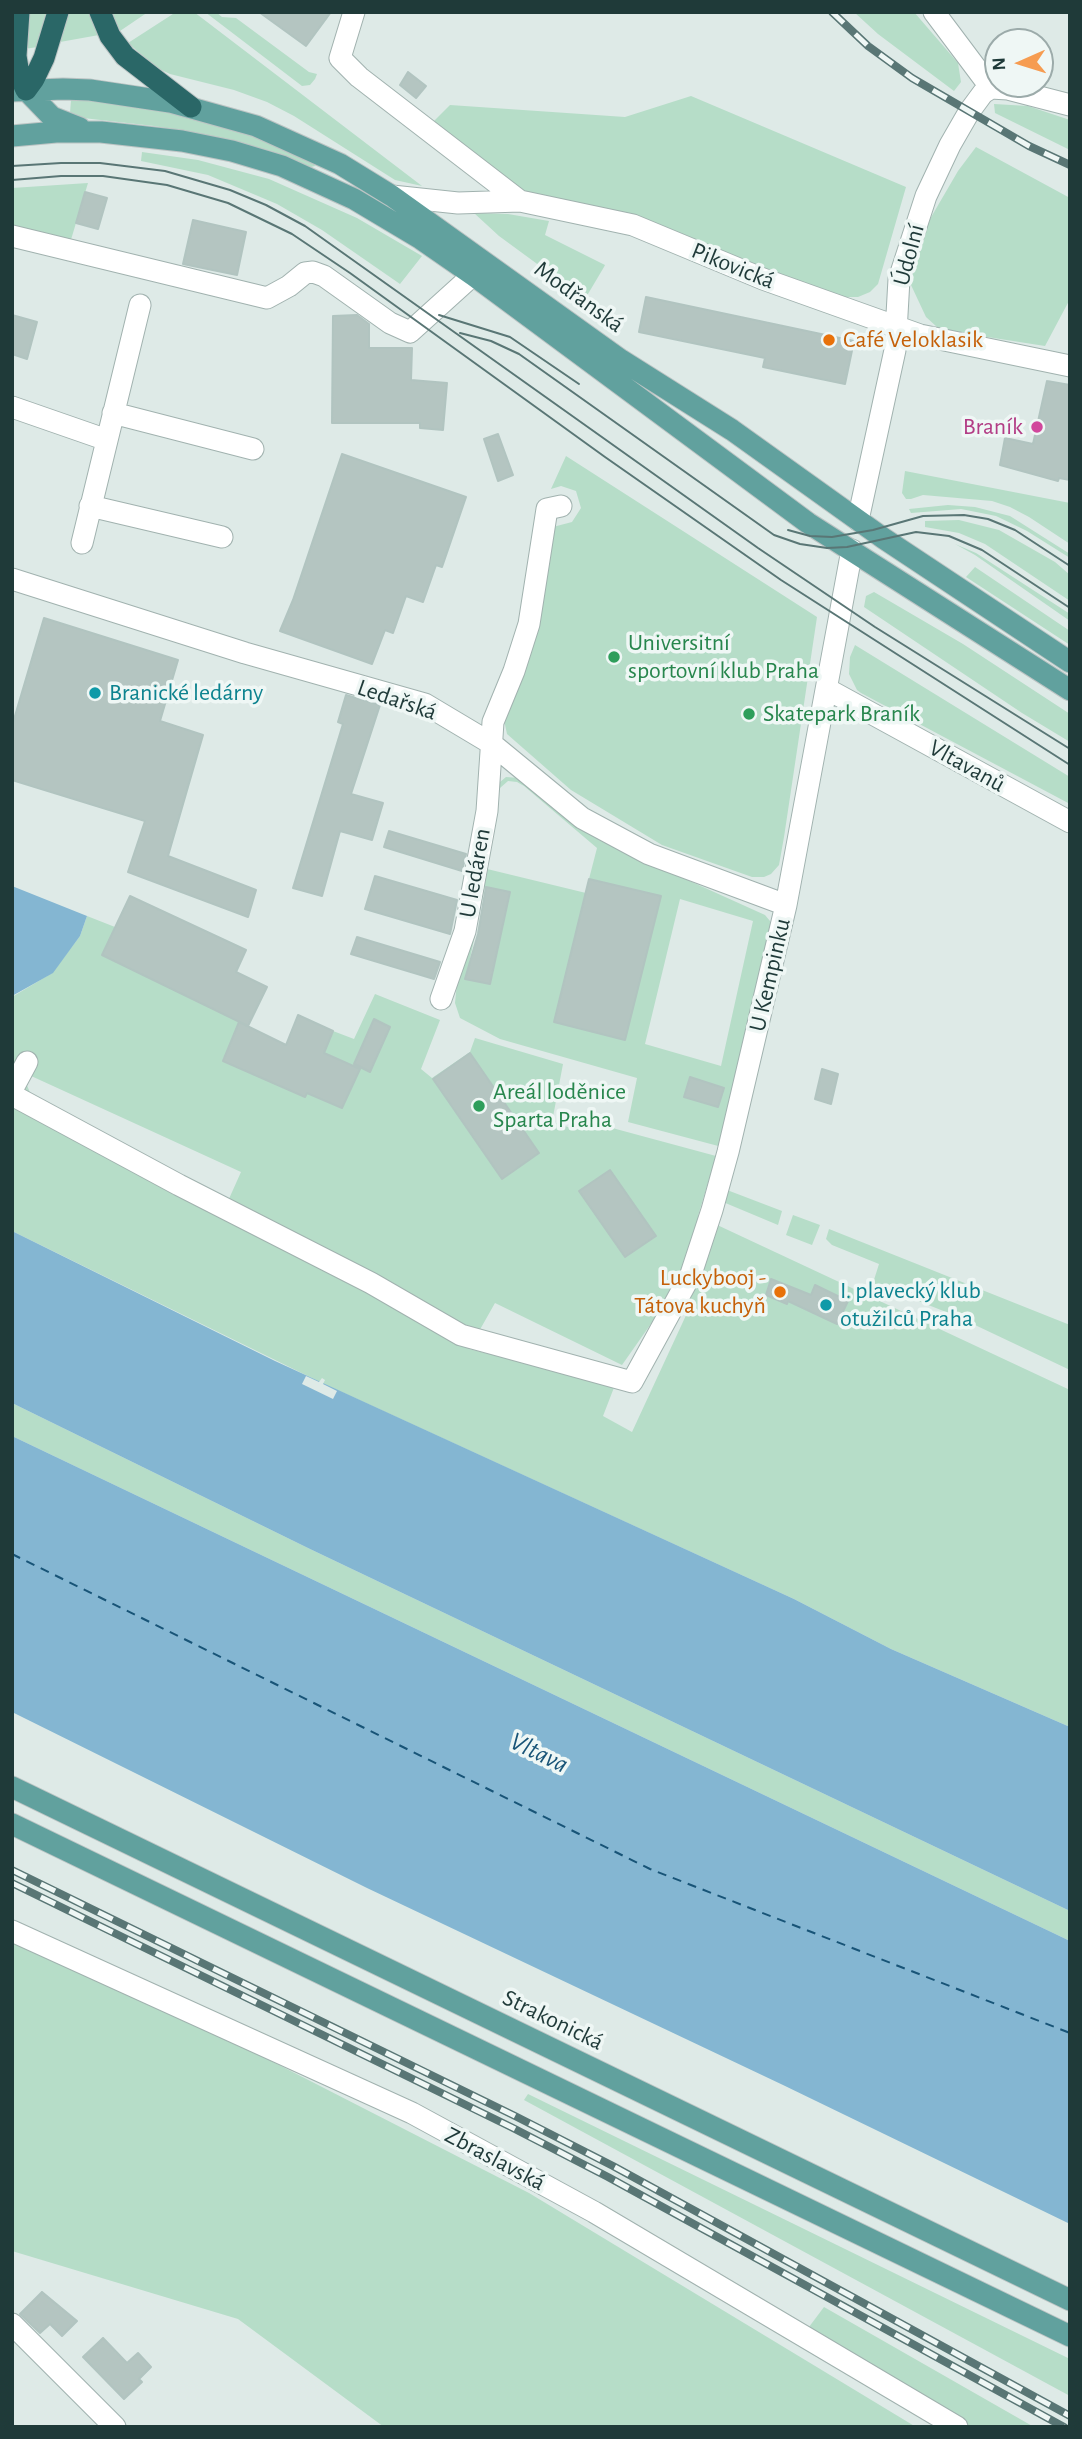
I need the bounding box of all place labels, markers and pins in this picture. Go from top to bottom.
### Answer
place label: Café Veloklasik [843,326,983,354]
marker: Café Veloklasik [821,332,837,348]
place label: Braník [963,413,1023,441]
marker: Braník [1029,419,1045,435]
place label: Universitní sportovní klub Praha [628,629,819,685]
marker: Universitní sportovní klub Praha [606,649,622,665]
place label: Branické ledárny [109,679,263,707]
marker: Branické ledárny [87,685,103,701]
place label: Skatepark Braník [763,700,920,728]
marker: Skatepark Braník [741,706,757,722]
place label: Areál loděnice Sparta Praha [493,1078,626,1134]
marker: Areál loděnice Sparta Praha [471,1098,487,1114]
place label: Luckybooj - Tátova kuchyň [634,1264,766,1320]
place label: I. plavecký klub otužilců Praha [840,1277,981,1333]
marker: Luckybooj - Tátova kuchyň [772,1284,788,1300]
marker: I. plavecký klub otužilců Praha [818,1297,834,1313]

